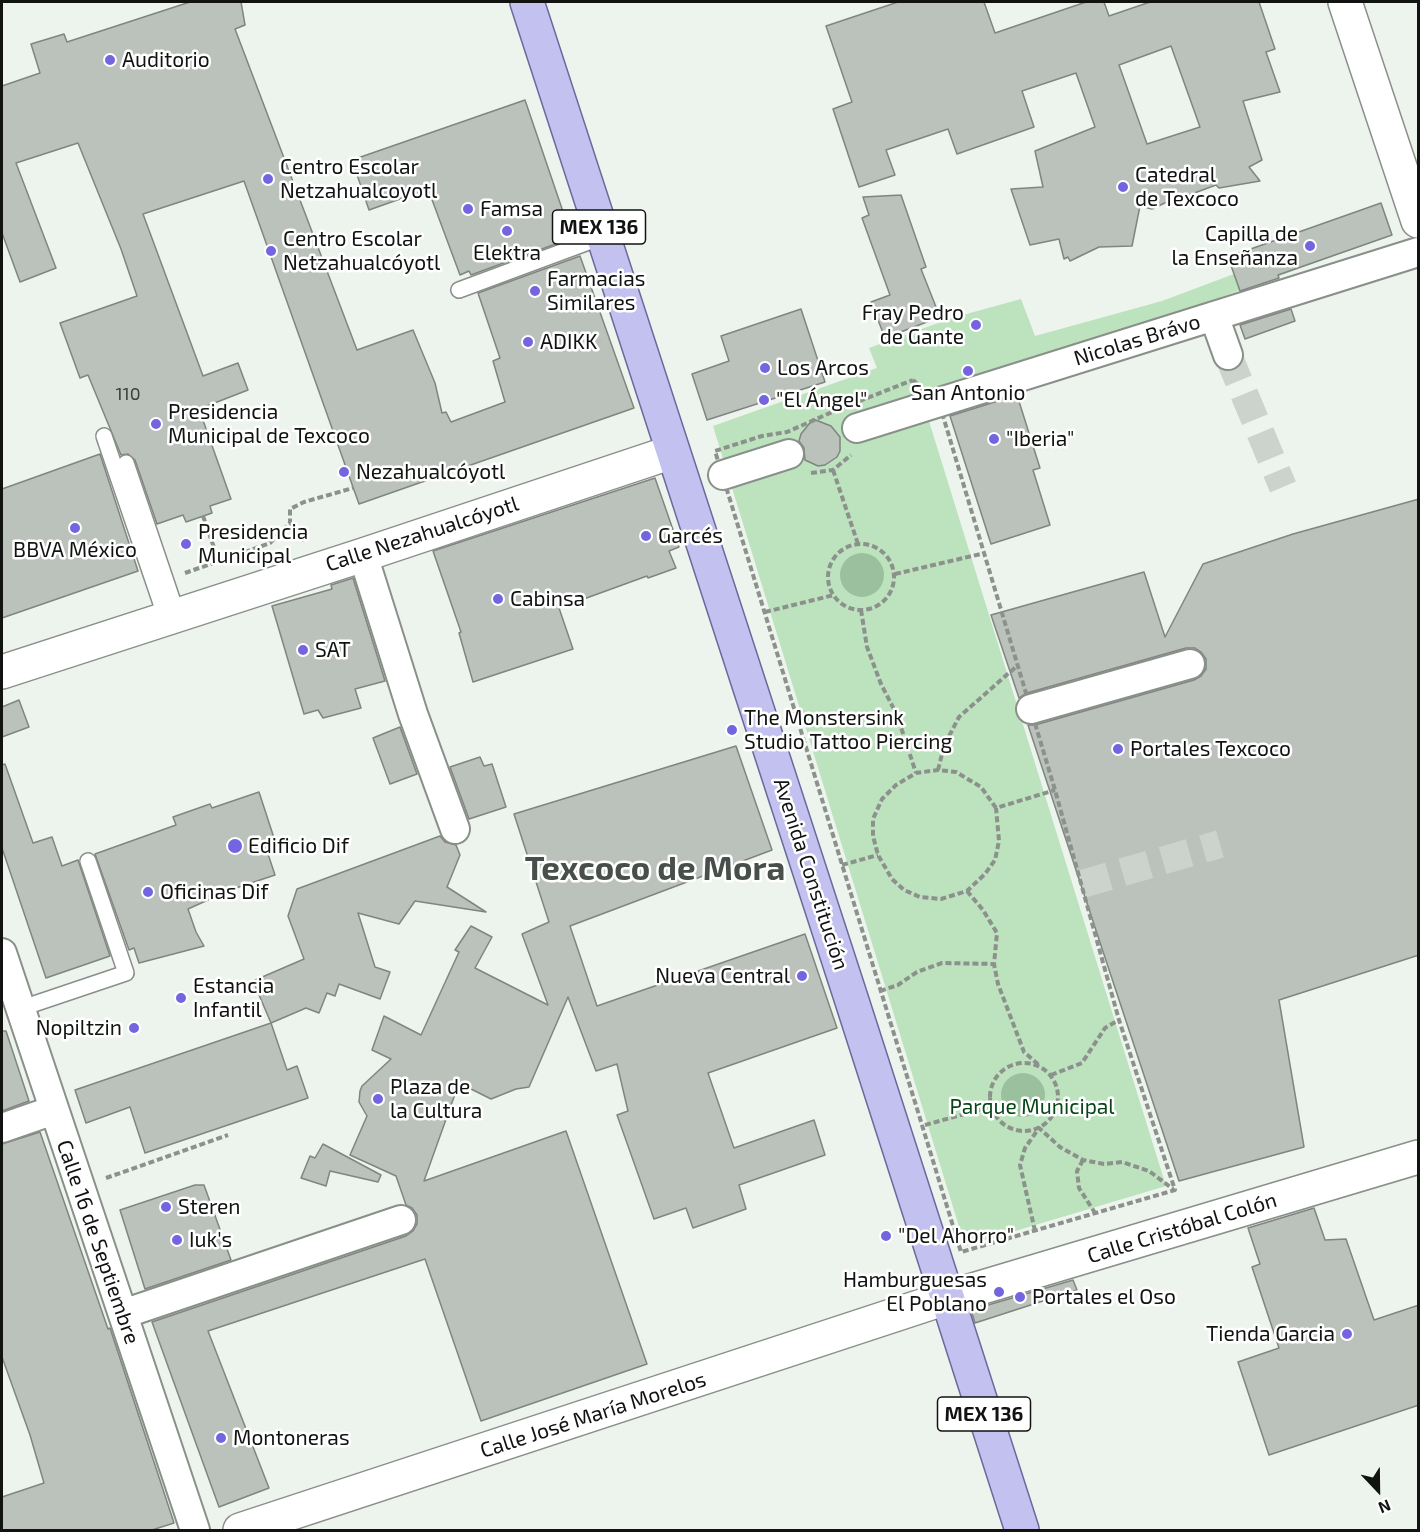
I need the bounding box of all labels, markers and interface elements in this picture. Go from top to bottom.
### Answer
place label: Auditorio [122,47,210,73]
marker: Auditorio [103,53,117,67]
place label: Centro Escolar Netzahualcoyotl [280,154,437,204]
place label: Catedral de Texcoco [1135,162,1239,212]
marker: Centro Escolar Netzahualcoyotl [261,172,275,186]
marker: Catedral de Texcoco [1116,180,1130,194]
place label: Famsa [480,196,543,222]
marker: Famsa [461,202,475,216]
road number: MEX 136 [552,210,646,244]
place label: Capilla de la Enseñanza [1171,221,1298,271]
marker: Elektra [500,224,514,238]
place label: Centro Escolar Netzahualcóyotl [283,226,440,276]
marker: Capilla de la Enseñanza [1303,239,1317,253]
place label: Elektra [473,240,541,266]
marker: Centro Escolar Netzahualcóyotl [264,244,278,258]
place label: Farmacias Similares [547,266,645,316]
marker: Farmacias Similares [528,284,542,298]
place label: Fray Pedro de Gante [862,300,964,350]
street label: Nicolas Brávo [1071,309,1203,371]
marker: Fray Pedro de Gante [969,318,983,332]
place label: ADIKK [540,329,597,355]
marker: ADIKK [521,335,535,349]
place label: Los Arcos [777,355,869,381]
marker: Los Arcos [758,361,772,375]
marker: San Antonio [961,364,975,378]
place label: San Antonio [911,380,1025,406]
house number: 110 [115,383,141,405]
place label: "El Ángel" [776,387,867,413]
marker: "El Ángel" [757,393,771,407]
place label: Presidencia Municipal de Texcoco [168,399,370,449]
marker: Presidencia Municipal de Texcoco [149,417,163,431]
place label: "Iberia" [1006,426,1075,452]
marker: "Iberia" [987,432,1001,446]
place label: Nezahualcóyotl [356,459,505,485]
marker: Nezahualcóyotl [337,465,351,479]
street label: Calle Nezahualcóyotl [322,491,522,577]
place label: Presidencia Municipal [198,519,308,569]
marker: BBVA México [68,521,82,535]
place label: Garcés [658,523,723,549]
marker: Garcés [639,529,653,543]
place label: BBVA México [13,537,137,563]
marker: Presidencia Municipal [179,537,193,551]
place label: Cabinsa [510,586,585,612]
marker: Cabinsa [491,592,505,606]
place label: SAT [315,637,351,663]
marker: SAT [296,643,310,657]
place label: The Monstersink Studio Tattoo Piercing [744,705,952,755]
marker: The Monstersink Studio Tattoo Piercing [725,723,739,737]
place label: Portales Texcoco [1130,736,1291,762]
marker: Portales Texcoco [1111,742,1125,756]
street label: Avenida Constitución [768,775,854,973]
place label: Edificio Dif [248,833,349,859]
marker: Edificio Dif [226,837,244,855]
district label: Texcoco de Mora [525,849,785,889]
place label: Oficinas Dif [160,879,268,905]
marker: Oficinas Dif [141,885,155,899]
place label: Nueva Central [655,963,790,989]
marker: Nueva Central [795,969,809,983]
place label: Estancia Infantil [193,973,274,1023]
marker: Estancia Infantil [174,991,188,1005]
place label: Nopiltzin [36,1015,122,1041]
marker: Nopiltzin [127,1021,141,1035]
place label: Plaza de la Cultura [390,1074,482,1124]
marker: Plaza de la Cultura [371,1092,385,1106]
park label: Parque Municipal [949,1094,1115,1120]
street label: Calle 16 de Septiembre [51,1137,145,1347]
street label: Calle Cristóbal Colón [1084,1187,1280,1269]
place label: Steren [178,1194,241,1220]
marker: Steren [159,1200,173,1214]
place label: "Del Ahorro" [898,1223,1014,1249]
place label: Iuk's [189,1227,232,1253]
marker: "Del Ahorro" [879,1229,893,1243]
marker: Iuk's [170,1233,184,1247]
place label: Hamburguesas El Poblano [843,1267,987,1317]
place label: Portales el Oso [1032,1284,1176,1310]
marker: Hamburguesas El Poblano [992,1285,1006,1299]
marker: Portales el Oso [1013,1290,1027,1304]
place label: Tienda Garcia [1206,1321,1335,1347]
marker: Tienda Garcia [1340,1327,1354,1341]
street label: Calle José María Morelos [477,1367,709,1463]
road number: MEX 136 [938,1397,1030,1431]
place label: Montoneras [233,1425,350,1451]
marker: Montoneras [214,1431,228,1445]
north arrow [1348,1460,1408,1520]
text: N [1376,1496,1394,1518]

